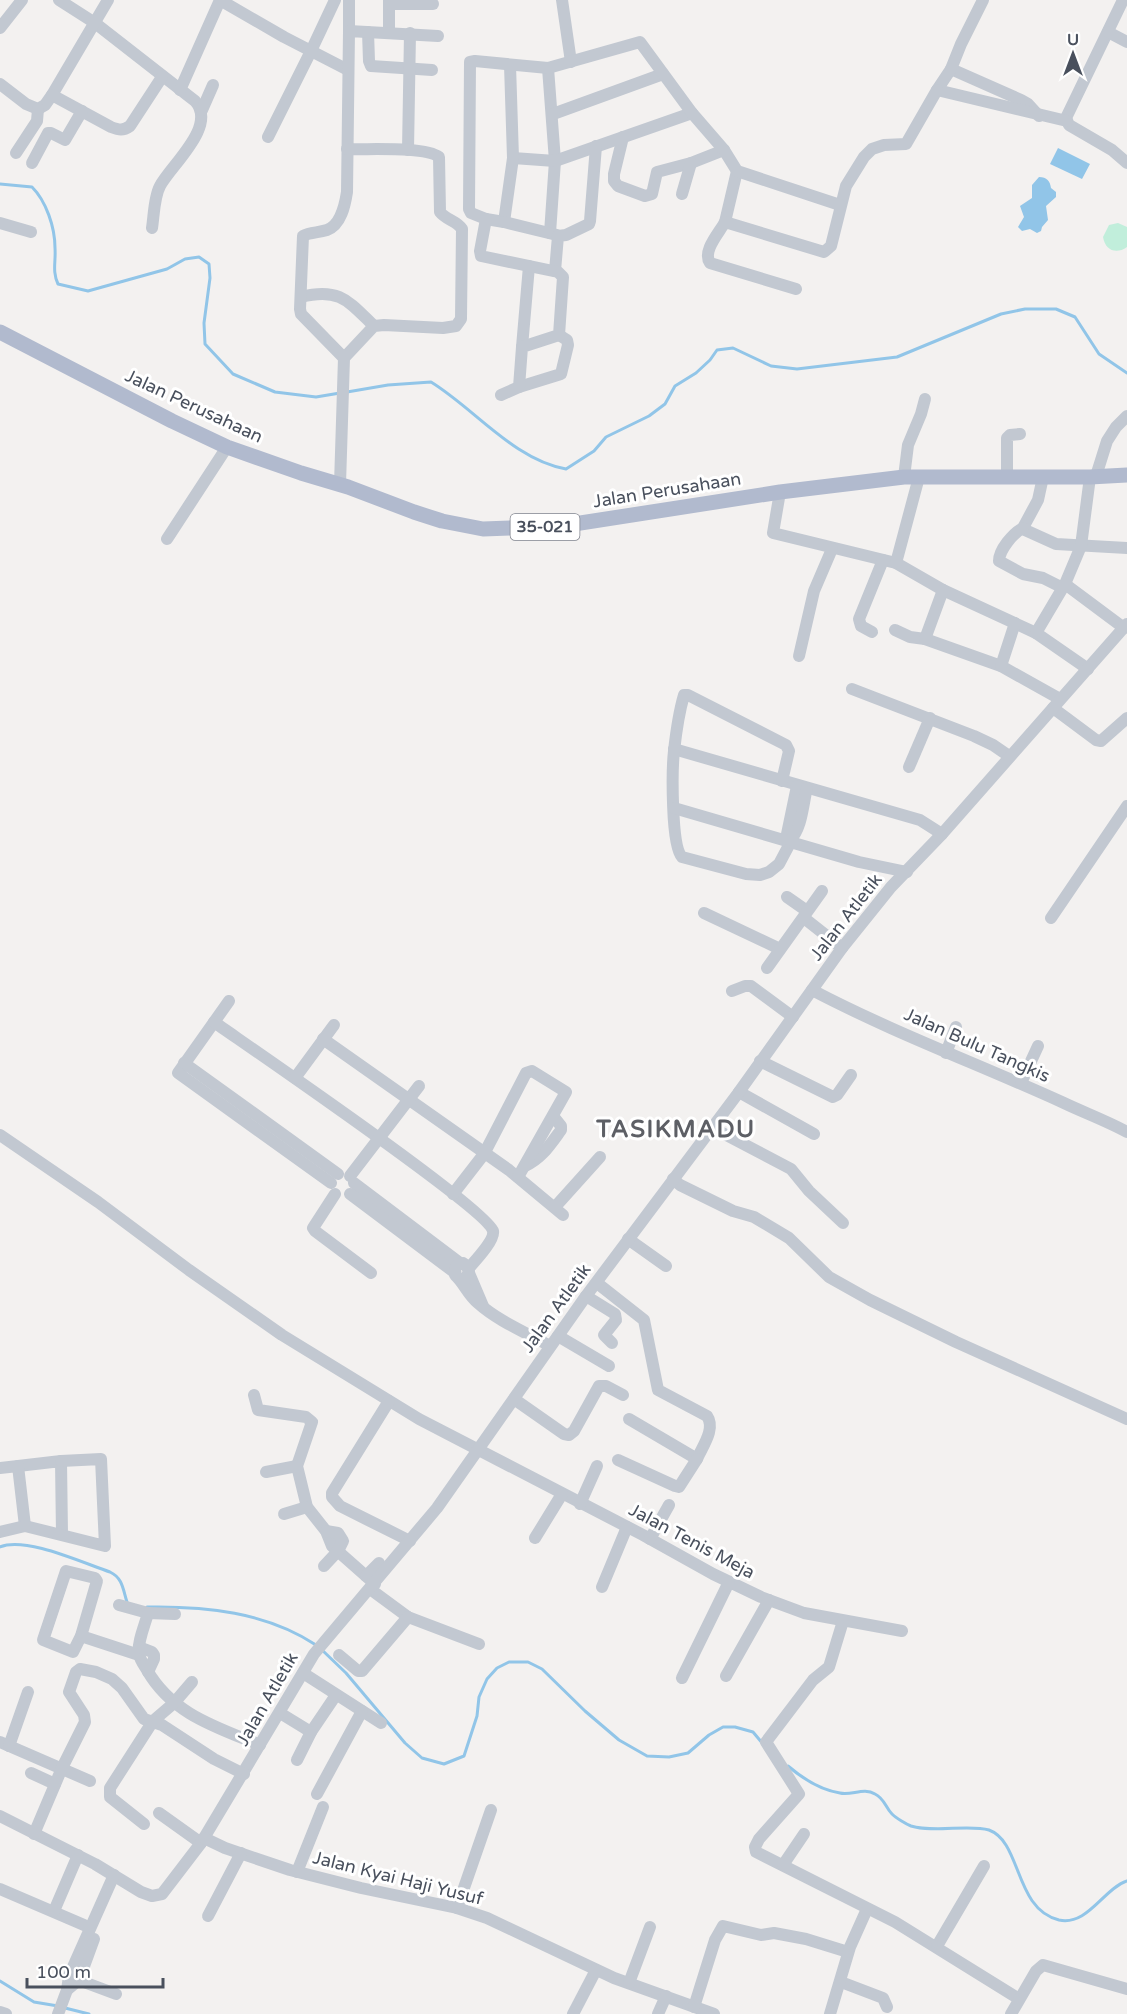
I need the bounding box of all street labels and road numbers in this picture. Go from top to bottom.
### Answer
street label: Jalan Perusahaan [122,364,266,448]
street label: Jalan Perusahaan [591,467,743,513]
road number: 35-021 [510,514,580,540]
street label: Jalan Atletik [805,869,887,965]
street label: Jalan Bulu Tangkis [901,1003,1053,1087]
street label: Jalan Atletik [516,1259,596,1357]
street label: Jalan Tenis Meja [625,1499,759,1583]
street label: Jalan Atletik [231,1648,303,1750]
street label: Jalan Kyai Haji Yusuf [311,1846,486,1910]

